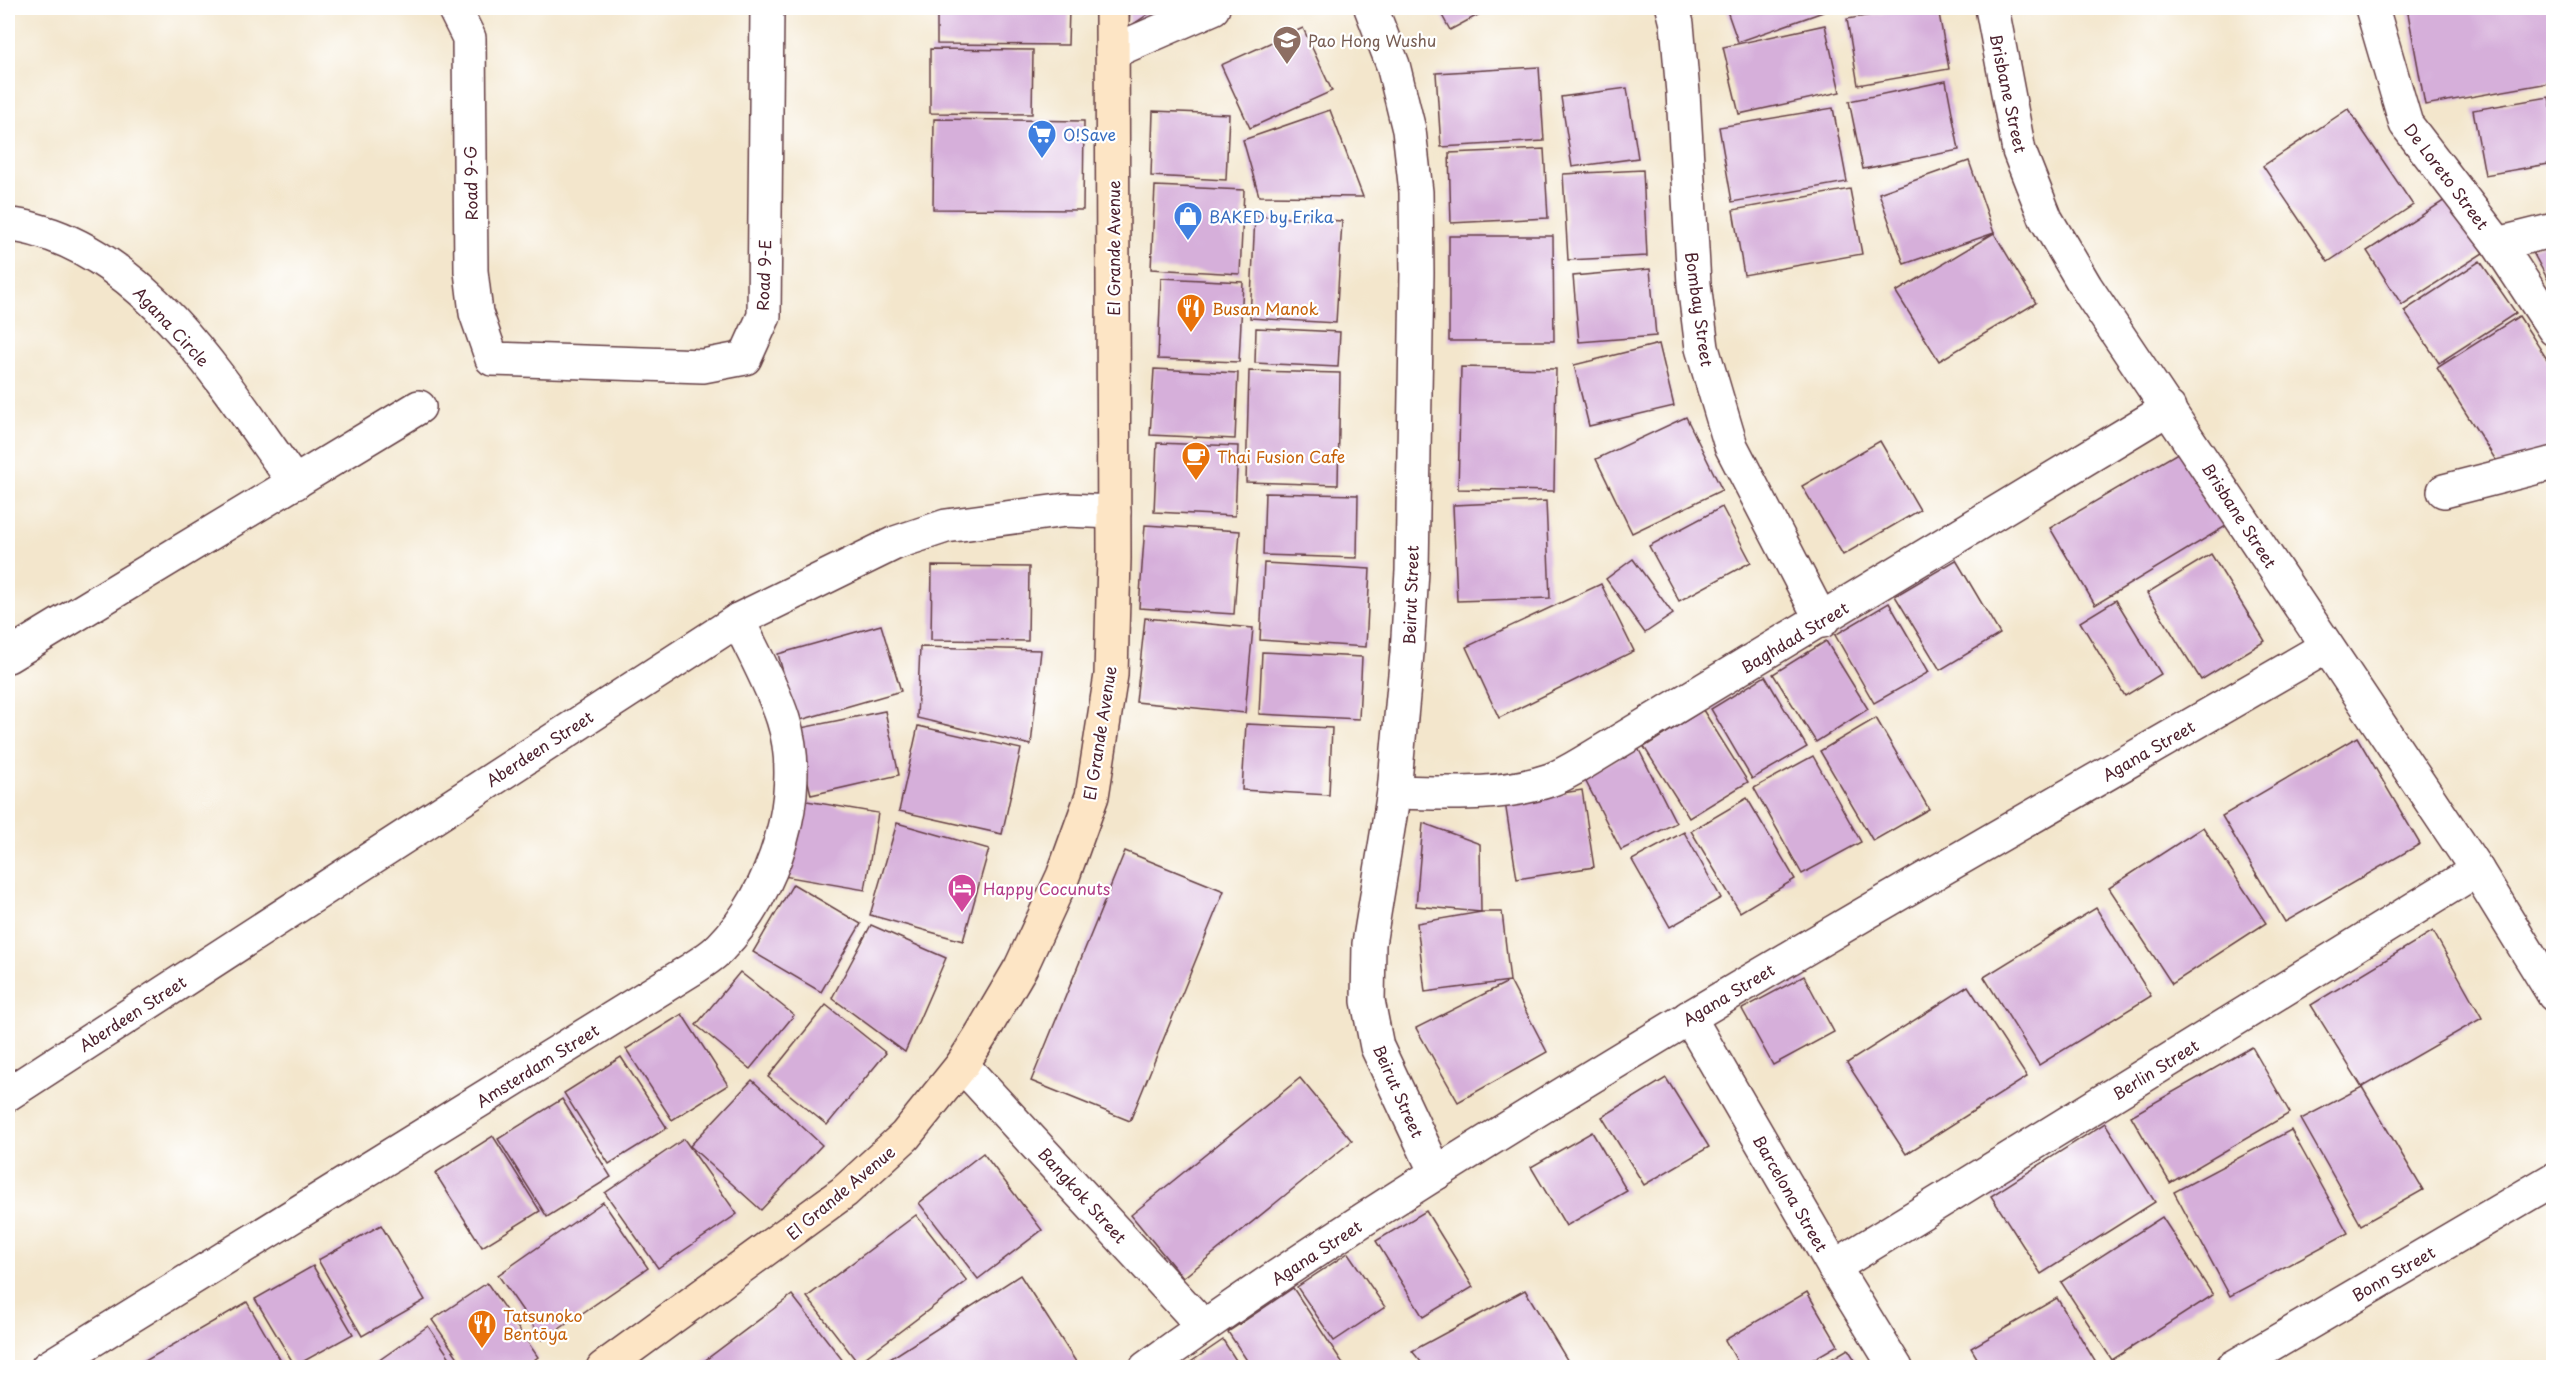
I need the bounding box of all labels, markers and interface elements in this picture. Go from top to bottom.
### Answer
school or university icon: Pao Hong Wushu [1271,24,1303,66]
place label: Pao Hong Wushu [1308,28,1436,52]
street label: Brisbane Street [1985,31,2033,155]
supermarket icon: O!Save [1026,118,1058,160]
street label: De Loreto Street [2399,118,2495,235]
place label: O!Save [1063,122,1116,146]
street label: Road 9-G [457,145,483,221]
street label: El Grande Avenue [1101,180,1125,316]
shop icon: BAKED by Erika [1172,200,1204,242]
place label: BAKED by Erika [1209,204,1334,228]
street label: Road 9-E [750,239,776,311]
street label: Bombay Street [1680,250,1720,368]
street label: Agana Circle [129,281,216,371]
restaurant icon: Busan Manok [1175,292,1207,334]
place label: Busan Manok [1212,296,1319,320]
cafe icon: Thai Fusion Cafe [1180,440,1212,482]
place label: Thai Fusion Cafe [1217,444,1345,468]
street label: Brisbane Street [2197,458,2283,573]
street label: Beirut Street [1396,544,1424,645]
street label: Baghdad Street [1735,595,1853,679]
street label: El Grande Avenue [1077,664,1121,802]
street label: Aberdeen Street [481,704,598,792]
street label: Agana Street [2097,713,2199,786]
hotel icon: Happy Cocunuts [946,872,978,914]
place label: Happy Cocunuts [983,876,1110,900]
street label: Agana Street [1677,957,1779,1031]
street label: Aberdeen Street [74,969,191,1057]
street label: Amsterdam Street [471,1017,603,1113]
street label: Berlin Street [2107,1033,2203,1105]
street label: Beirut Street [1368,1041,1430,1142]
street label: Barcelona Street [1748,1130,1834,1256]
street label: El Grande Avenue [780,1139,900,1245]
street label: Bangkok Street [1033,1142,1133,1249]
street label: Agana Street [1266,1213,1366,1290]
street label: Bonn Street [2347,1239,2439,1307]
place label: Tatsunoko Bentōya [503,1303,583,1345]
restaurant icon: Tatsunoko Bentōya [466,1308,498,1350]

